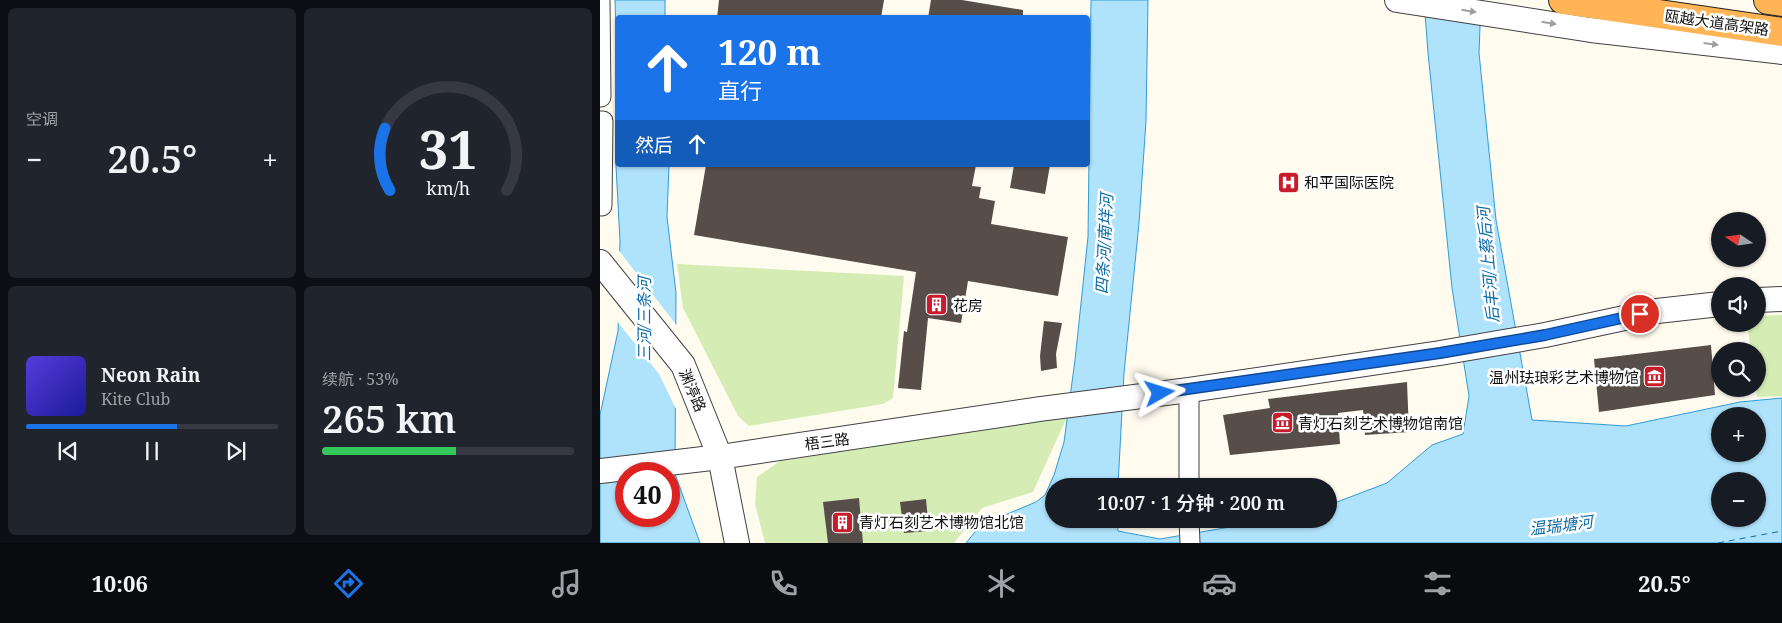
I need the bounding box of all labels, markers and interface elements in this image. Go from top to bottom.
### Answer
street label: 瓯越大道高架路 [1664,5,1770,39]
one-way arrow [1461,7,1477,15]
one-way arrow [1542,20,1558,28]
text: 120 m [718,28,821,75]
icon: ahead [635,35,700,100]
one-way arrow [1703,40,1719,48]
text: 直行 [718,75,762,105]
text: 空调 [26,108,58,130]
text: 31 [419,113,477,184]
icon: ahead [683,130,711,158]
text: 20.5° [107,132,197,184]
text: 然后 [635,132,673,158]
text: − [26,140,42,178]
text: + [262,140,278,178]
hospital icon: 和平国际医院 [1276,170,1300,194]
place label: 和平国际医院 [1304,172,1394,192]
text: km/h [426,176,470,200]
water label: 四条河/南垟河 [1090,190,1118,295]
water label: 后丰河/上蔡后河 [1472,203,1504,324]
north arrow [1711,212,1766,268]
map controls [1711,212,1766,527]
water label: 三河/三条河 [633,274,655,361]
button: sound [1711,277,1766,332]
building icon: 花房 [925,293,949,317]
pin [1619,293,1661,335]
place label: 花房 [953,295,983,315]
icon: arrive [1626,300,1654,328]
button: search [1711,342,1766,397]
text: Neon Rain [101,362,200,388]
street label: 渊渟路 [675,365,711,415]
museum icon: 温州珐琅彩艺术博物馆 [1643,365,1667,389]
position arrow [1133,366,1185,418]
place label: 温州珐琅彩艺术博物馆 [1489,367,1639,387]
text: 续航 · 53% [322,368,399,390]
text: Kite Club [101,388,170,410]
text: 265 km [322,392,456,444]
button: + [1711,407,1766,462]
museum icon: 青灯石刻艺术博物馆南馆 [1270,411,1294,435]
place label: 青灯石刻艺术博物馆南馆 [1298,413,1463,433]
street label: 梧三路 [803,428,851,454]
icon: previous [54,437,82,465]
icon: pause [138,437,166,465]
icon: next [222,437,250,465]
speed limit sign: 40 [615,462,680,527]
button: − [1711,472,1766,527]
text: 10:07 · 1 分钟 · 200 m [1097,490,1285,516]
building icon: 青灯石刻艺术博物馆北馆 [831,510,855,534]
water label: 温瑞塘河 [1528,510,1597,540]
place label: 青灯石刻艺术博物馆北馆 [859,512,1024,532]
icon: directions [331,566,366,601]
icon: music [549,566,584,601]
icon: phone [766,566,801,601]
icon: climate [984,566,1019,601]
icon: car [1202,566,1237,601]
icon: filters [1420,566,1455,601]
text: 10:06 [91,568,148,598]
text: 20.5° [1638,568,1691,598]

